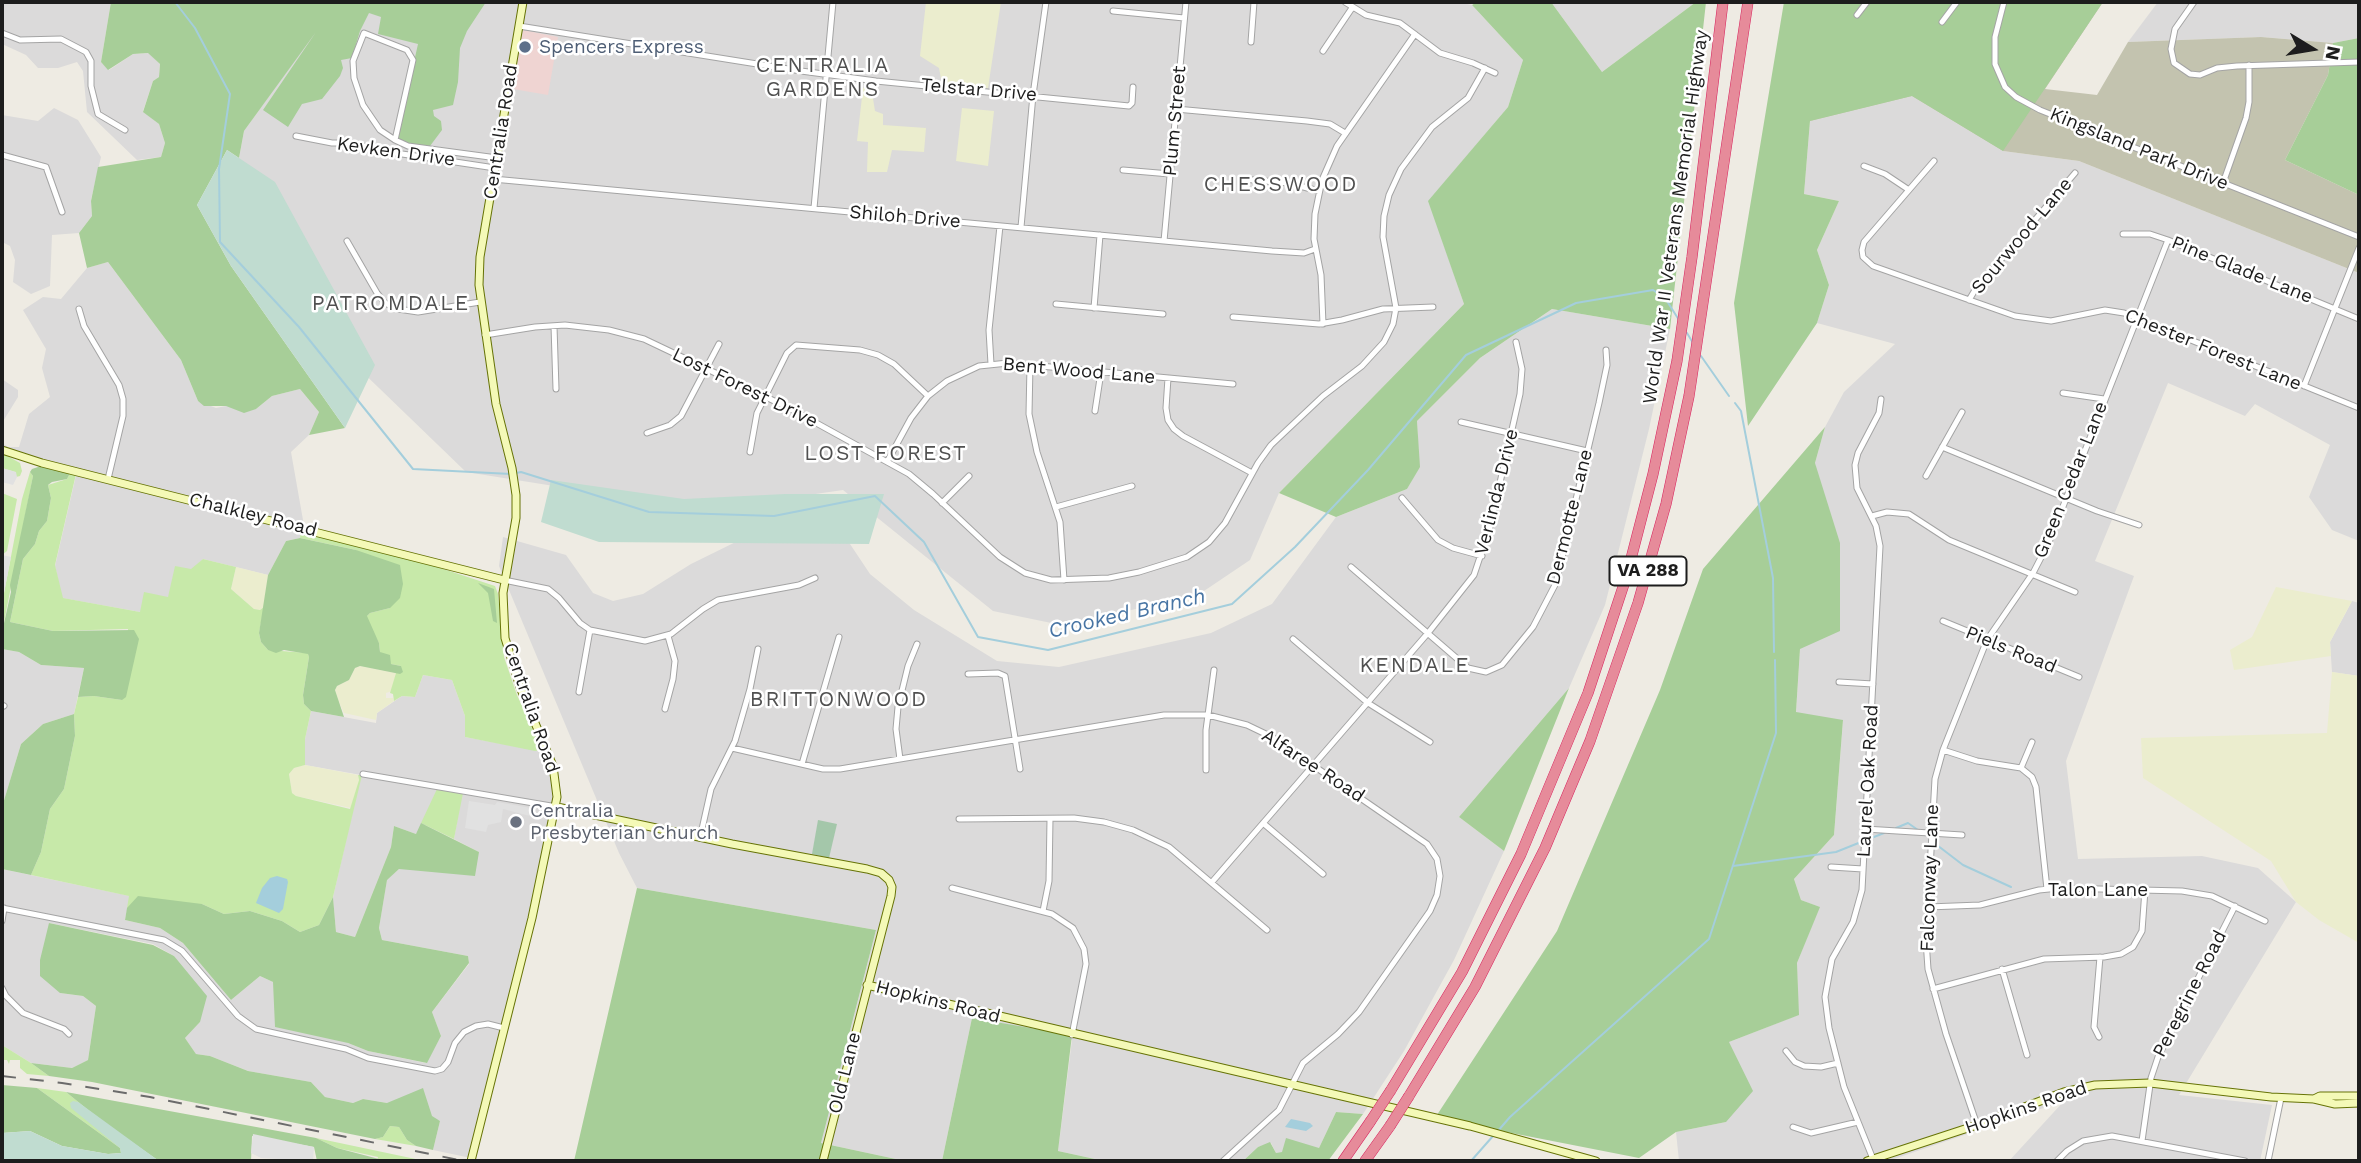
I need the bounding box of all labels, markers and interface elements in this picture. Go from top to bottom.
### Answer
north arrow [2277,14,2347,84]
street label: World War II Veterans Memorial Highway [1638,28,1714,406]
place label: Spencers Express [539,36,704,58]
marker: Spencers Express [517,39,533,55]
text: N [2320,44,2346,62]
district label: CENTRALIA GARDENS [757,53,889,103]
street label: Centralia Road [479,63,523,201]
street label: Plum Street [1159,65,1191,177]
street label: Telstar Drive [920,74,1038,106]
street label: Kingsland Park Drive [2046,103,2232,195]
street label: Kevken Drive [335,132,457,172]
district label: CHESSWOOD [1205,172,1357,198]
street label: Sourwood Lane [1967,173,2077,299]
street label: Shiloh Drive [848,201,962,233]
street label: Pine Glade Lane [2168,231,2316,309]
district label: PATROMDALE [313,291,469,317]
street label: Chester Forest Lane [2121,304,2305,396]
street label: Lost Forest Drive [669,343,821,433]
street label: Bent Wood Lane [1002,353,1156,389]
street label: Green Cedar Lane [2029,398,2113,562]
street label: Verlinda Drive [1470,427,1524,557]
district label: LOST FOREST [806,441,966,467]
street label: Dermotte Lane [1542,447,1598,587]
street label: Chalkley Road [187,488,319,542]
road number: VA 288 [1610,556,1686,586]
water label: Crooked Branch [1046,584,1208,644]
street label: Piels Road [1962,621,2060,679]
street label: Centralia Road [498,640,564,776]
district label: KENDALE [1360,653,1470,679]
district label: BRITTONWOOD [751,687,927,713]
street label: Laurel Oak Road [1853,704,1883,858]
street label: Alfaree Road [1257,724,1369,808]
place label: Centralia Presbyterian Church [530,800,719,844]
street label: Falconway Lane [1916,804,1944,952]
marker: Centralia Presbyterian Church [508,814,524,830]
street label: Talon Lane [2048,879,2148,901]
street label: Peregrine Road [2148,927,2232,1061]
street label: Hopkins Road [873,976,1003,1028]
street label: Old Lane [824,1030,866,1116]
street label: Hopkins Road [1962,1076,2090,1140]

